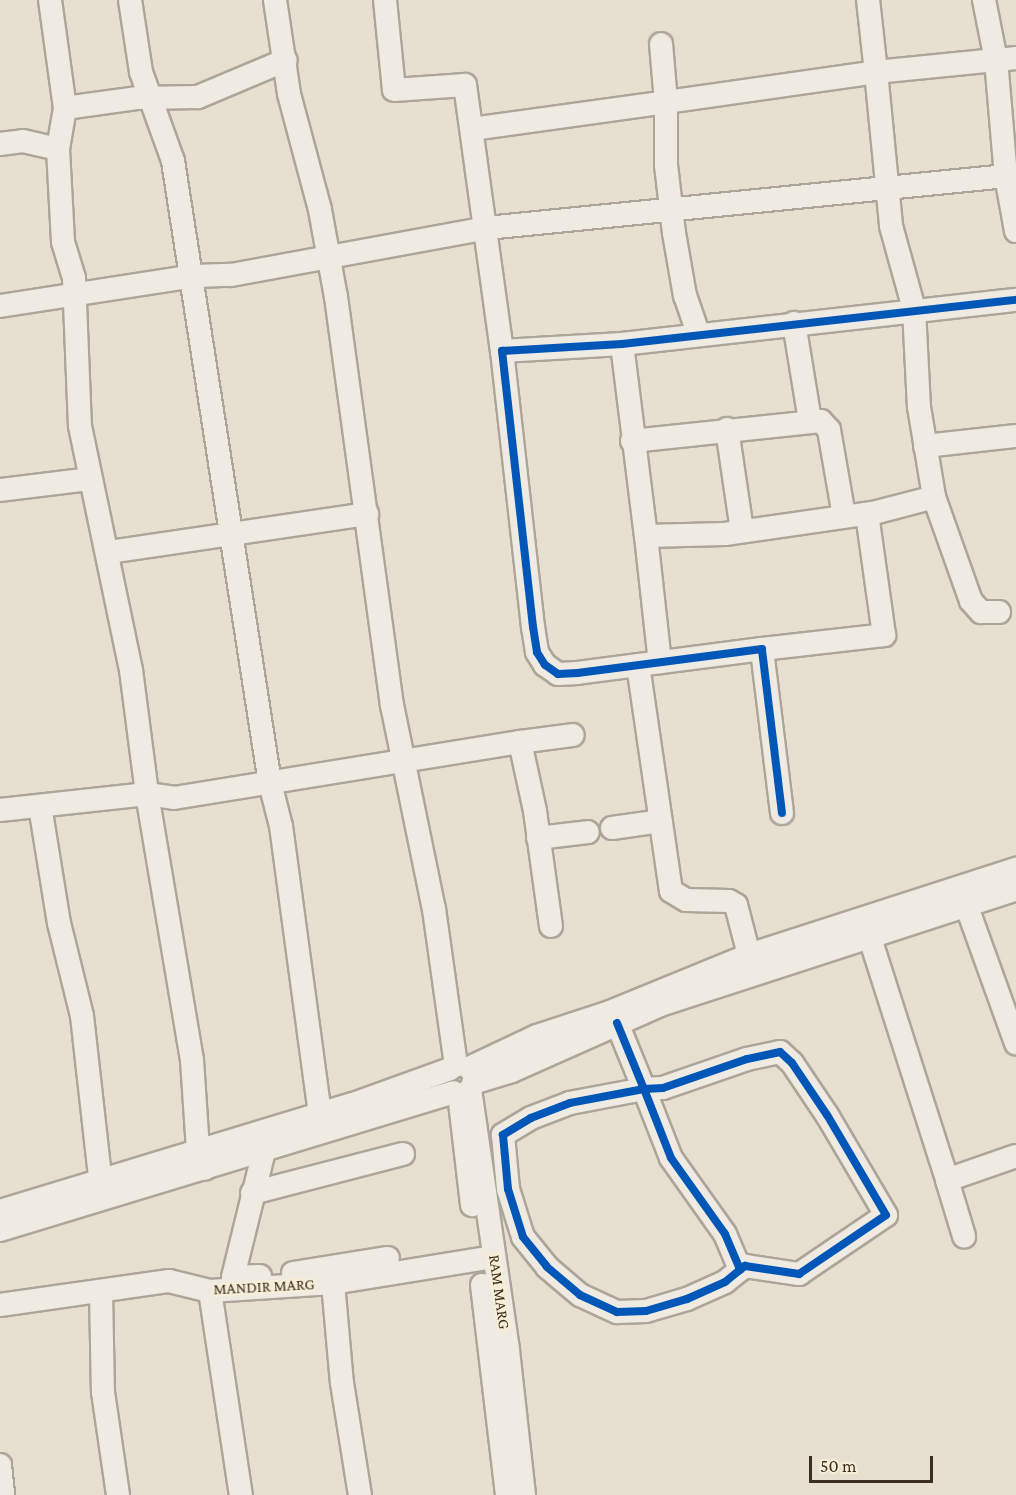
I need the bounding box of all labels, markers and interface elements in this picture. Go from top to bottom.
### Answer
street label: RAM MARG [484,1254,514,1330]
street label: MANDIR MARG [213,1275,315,1299]
scale bar [812,1444,936,1482]
text: 50 m [820,1456,857,1476]

